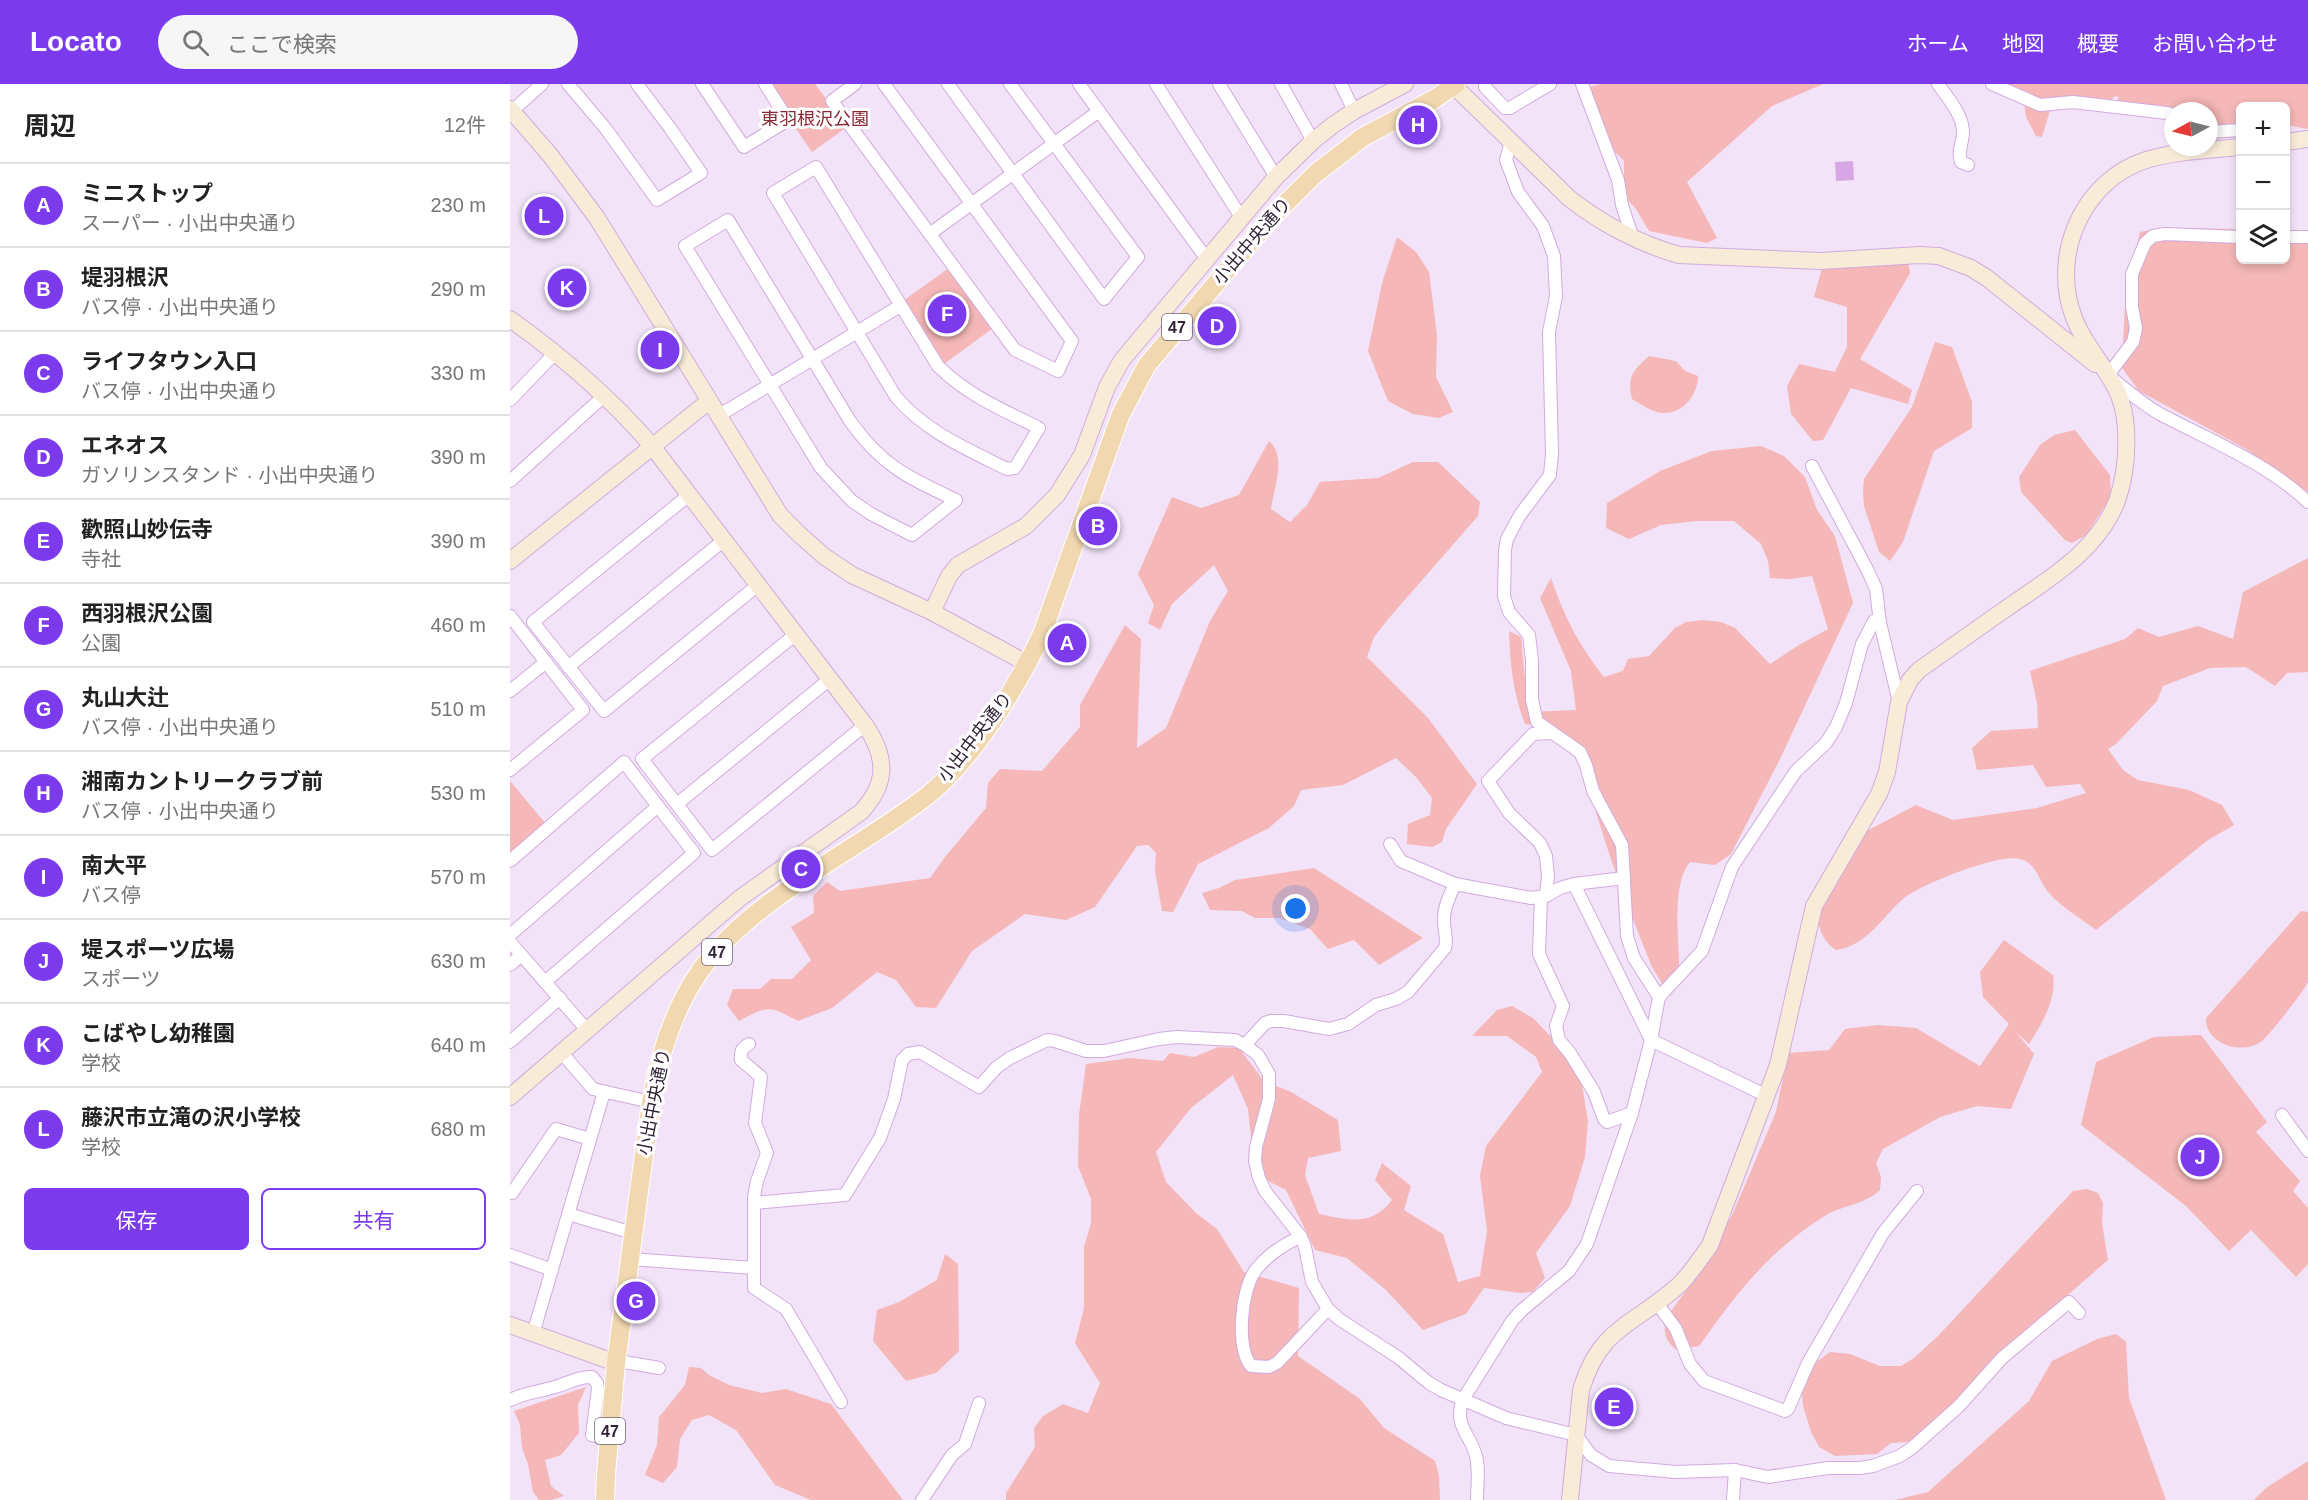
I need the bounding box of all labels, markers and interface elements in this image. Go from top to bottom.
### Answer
search box [158,15,578,69]
text: Locato [30,26,122,57]
icon: search [179,26,212,59]
text: ここで検索 [227,32,337,57]
text: ホーム [1907,32,1969,55]
text: 地図 [2002,32,2044,55]
text: 概要 [2077,32,2119,55]
text: お問い合わせ [2152,32,2278,55]
pin: H [1398,102,1438,147]
north arrow [2164,102,2218,156]
map controls [2236,102,2290,264]
button: + [2236,102,2290,156]
park label: 東羽根沢公園 [761,109,869,129]
text: 周辺 [24,111,76,141]
text: 12件 [444,114,486,136]
button: − [2236,156,2290,210]
text: ミニストップ [81,181,213,206]
text: A [36,194,51,216]
text: 230 m [430,194,486,216]
pin: L [525,194,564,238]
street label: 小出中央通り [1209,194,1295,288]
button: layers [2236,210,2290,264]
text: スーパー · 小出中央通り [81,212,299,234]
text: 堤羽根沢 [81,265,169,290]
pin: K [548,266,586,310]
text: B [36,278,51,300]
text: 290 m [430,278,486,300]
pin: F [928,292,966,336]
text: バス停 · 小出中央通り [81,296,279,318]
pin: D [1198,304,1236,348]
road number: 47 [1162,314,1192,340]
pin: I [640,328,680,372]
text: ライフタウン入口 [81,349,257,374]
text: C [36,362,51,384]
text: 330 m [430,362,486,384]
text: バス停 · 小出中央通り [81,380,279,402]
text: エネオス [81,433,169,458]
text: D [36,446,51,468]
text: 390 m [430,446,486,468]
text: ガソリンスタンド · 小出中央通り [81,464,378,486]
pin: B [1078,504,1118,548]
text: 歡照山妙伝寺 [81,517,213,542]
text: E [37,530,50,552]
text: 390 m [430,530,486,552]
text: 寺社 [81,548,121,570]
text: 西羽根沢公園 [81,601,213,626]
text: F [37,614,50,636]
text: 460 m [430,614,486,636]
pin: A [1048,620,1086,666]
text: 公園 [81,632,121,654]
text: 丸山大辻 [81,685,169,710]
street label: 小出中央通り [934,688,1016,786]
text: G [36,698,51,720]
text: 510 m [430,698,486,720]
text: バス停 · 小出中央通り [81,716,279,738]
text: 湘南カントリークラブ前 [81,769,323,794]
text: H [36,782,51,804]
text: 530 m [430,782,486,804]
text: バス停 · 小出中央通り [81,800,279,822]
pin: C [782,846,820,892]
text: 南大平 [81,853,147,878]
text: I [41,866,46,888]
text: 570 m [430,866,486,888]
text: バス停 [81,884,141,906]
your location [1281,894,1310,923]
text: 堤スポーツ広場 [81,937,235,962]
road number: 47 [702,939,732,965]
text: J [38,950,49,972]
text: 630 m [430,950,486,972]
text: スポーツ [81,968,161,990]
text: こばやし幼稚園 [81,1021,235,1046]
text: K [36,1034,51,1056]
text: 640 m [430,1034,486,1056]
street label: 小出中央通り [634,1047,674,1157]
text: 学校 [81,1052,121,1074]
text: 藤沢市立滝の沢小学校 [81,1105,301,1130]
text: L [37,1118,50,1140]
text: 680 m [430,1118,486,1140]
pin: J [2180,1134,2220,1180]
text: 学校 [81,1136,121,1158]
button: 保存 [24,1188,249,1250]
button: 共有 [261,1188,486,1250]
pin: G [616,1278,656,1324]
pin: E [1594,1384,1634,1430]
road number: 47 [595,1418,625,1444]

